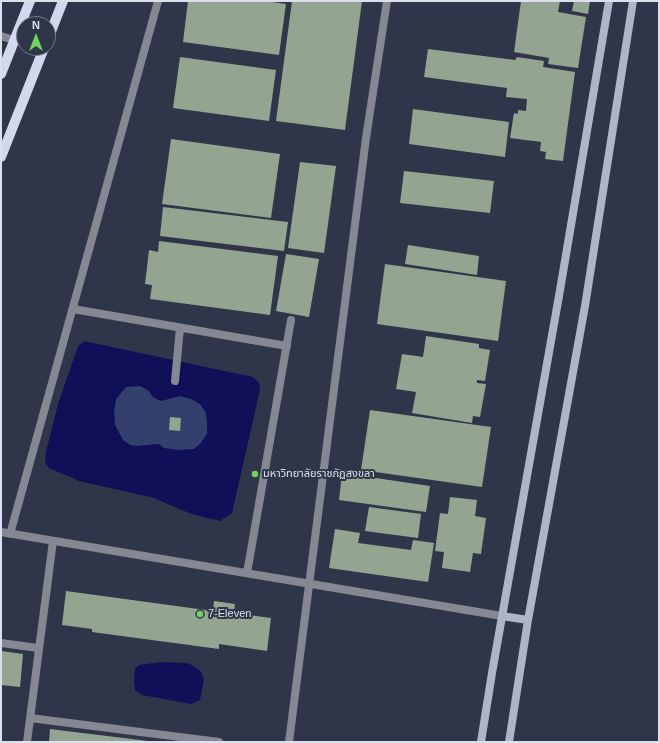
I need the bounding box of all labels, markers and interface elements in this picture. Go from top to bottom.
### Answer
north arrow [16,16,56,56]
text: N [32,19,40,31]
place label: มหาวิทยาลัยราชภัฏสงขลา [263,467,375,481]
marker: มหาวิทยาลัยราชภัฏสงขลา [250,469,260,479]
place label: 7-Eleven [208,607,251,621]
marker: 7-Eleven [195,609,205,619]

